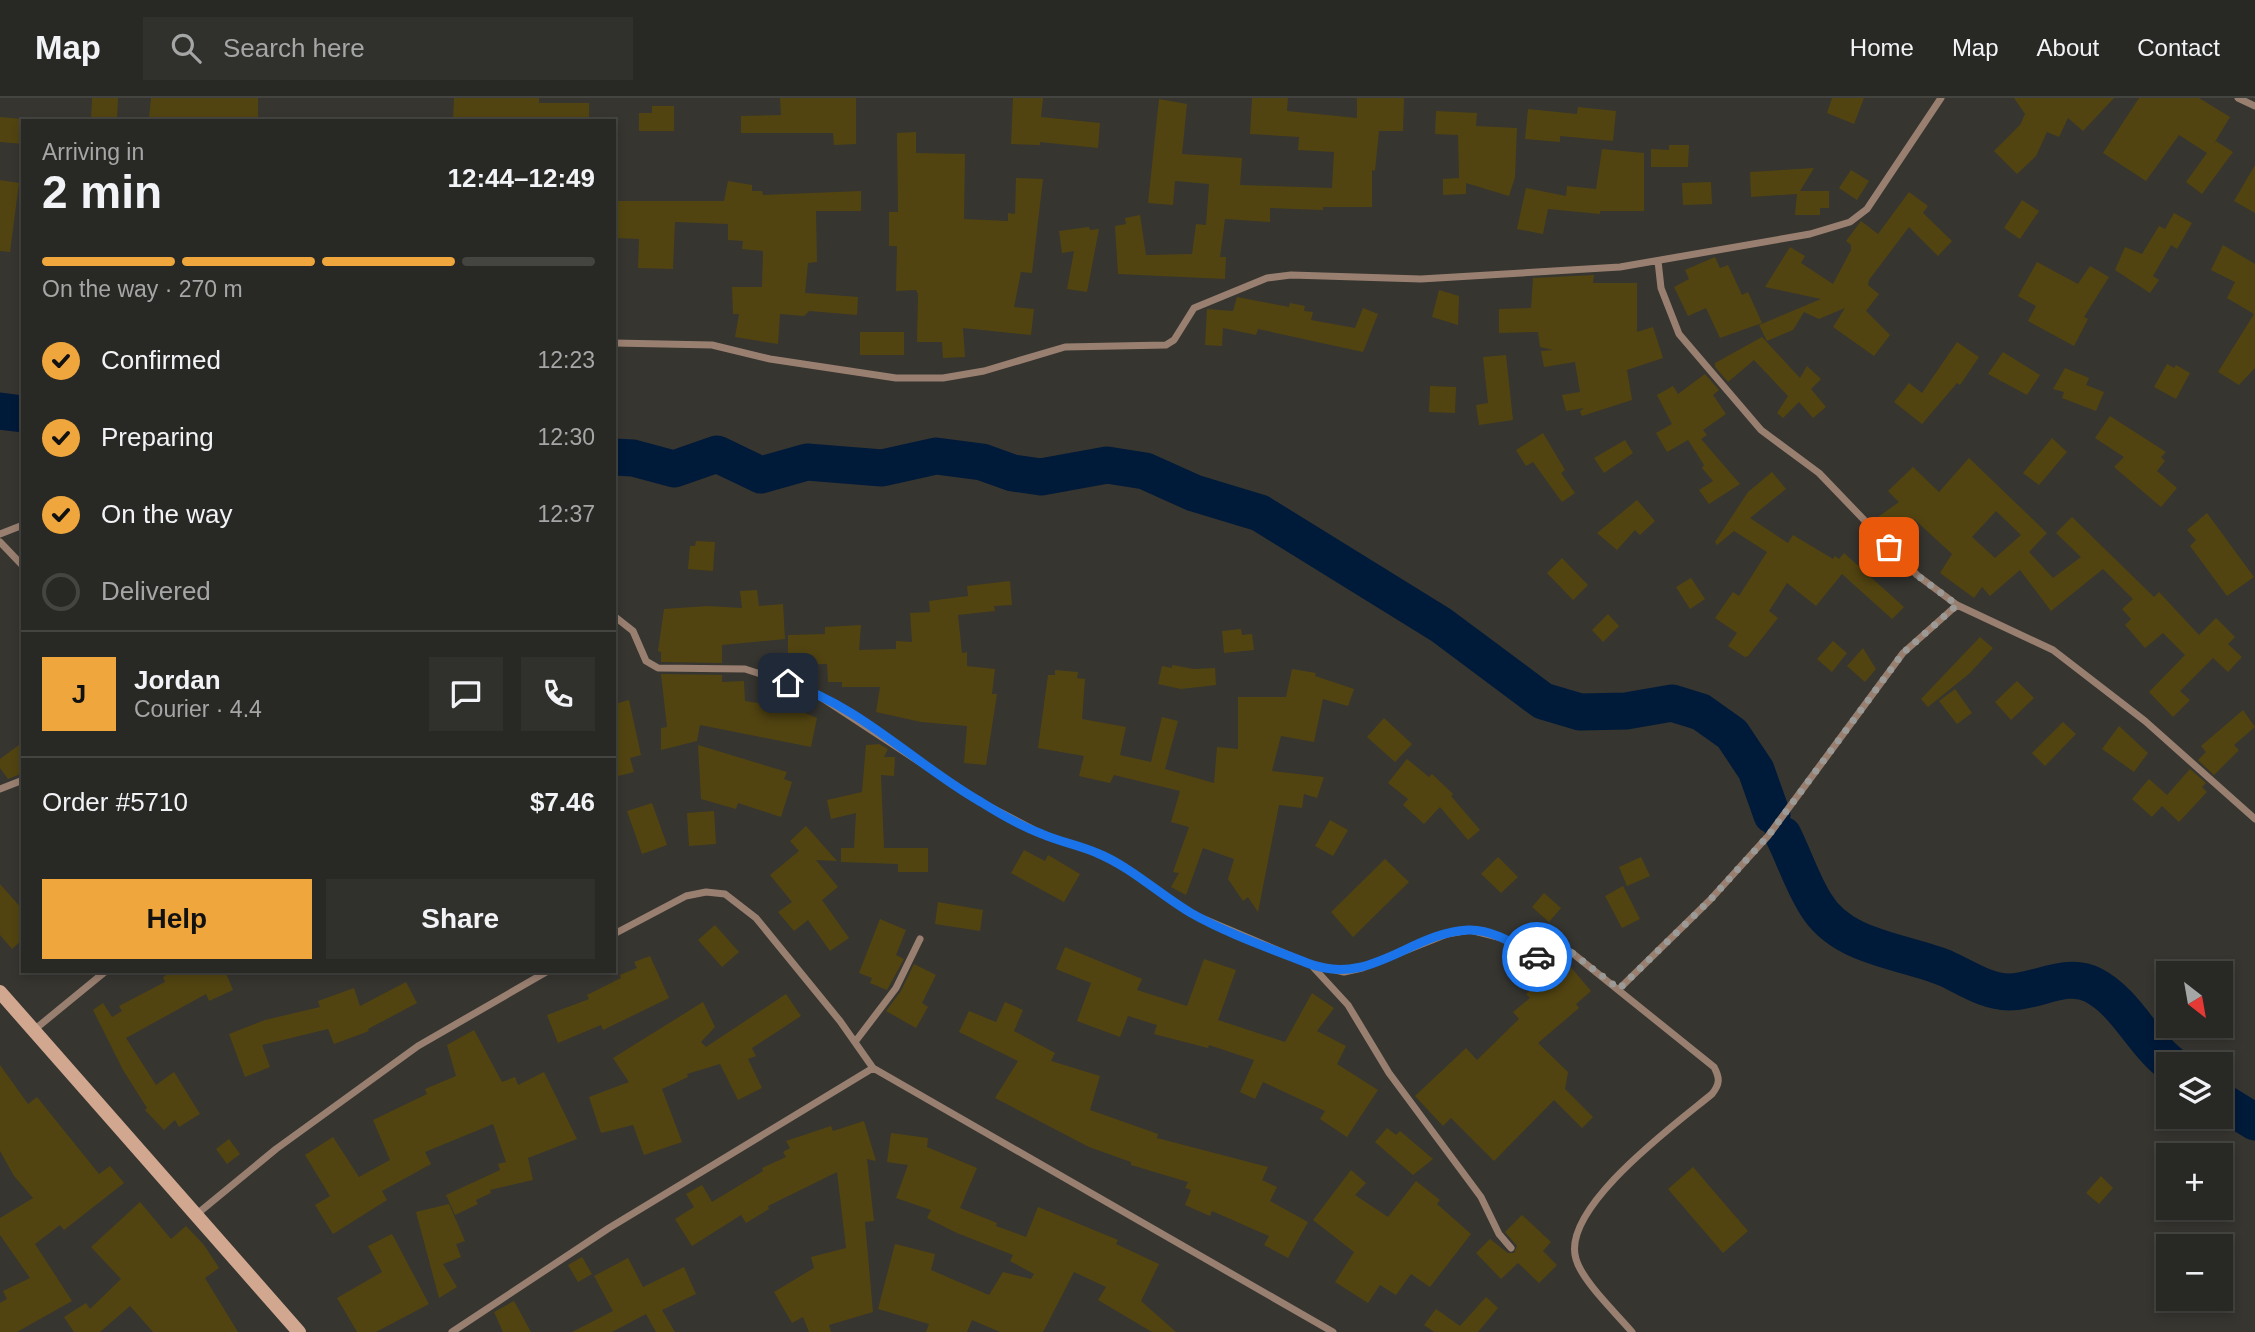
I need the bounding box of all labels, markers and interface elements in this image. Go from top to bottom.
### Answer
search box [143,17,633,80]
text: Map [35,29,101,66]
icon: search [167,29,205,67]
text: Search here [223,33,365,63]
text: Home [1850,34,1914,61]
text: Map [1952,34,1999,61]
text: About [2037,34,2099,61]
text: Contact [2137,34,2220,61]
text: Arriving in [42,139,144,165]
text: 12:44–12:49 [448,163,595,193]
text: 2 min [42,166,162,218]
text: On the way · 270 m [42,276,243,302]
icon: check [42,342,80,380]
text: Confirmed [101,345,221,375]
text: 12:23 [537,347,595,373]
icon: check [42,419,80,457]
text: Preparing [101,422,214,452]
text: 12:30 [537,424,595,450]
icon: check [42,496,80,534]
text: On the way [101,499,233,529]
text: 12:37 [537,501,595,527]
pin [1859,517,1919,577]
icon: bag [1870,528,1908,566]
text: Delivered [101,576,211,606]
pin [758,653,818,713]
button: chat [429,657,503,731]
button: phone [521,657,595,731]
icon: home [769,664,807,702]
text: Jordan [134,665,221,695]
text: J [72,679,86,709]
text: Courier · 4.4 [134,696,262,722]
text: Order #5710 [42,787,188,817]
text: $7.46 [530,787,595,817]
button: Help [42,879,312,959]
button: Share [326,879,595,959]
courier [1502,922,1572,992]
icon: car [1518,938,1556,976]
north arrow [2156,961,2233,1038]
map controls [2156,961,2233,1311]
button: layers [2156,1052,2233,1129]
button: + [2156,1143,2233,1220]
button: − [2156,1234,2233,1311]

